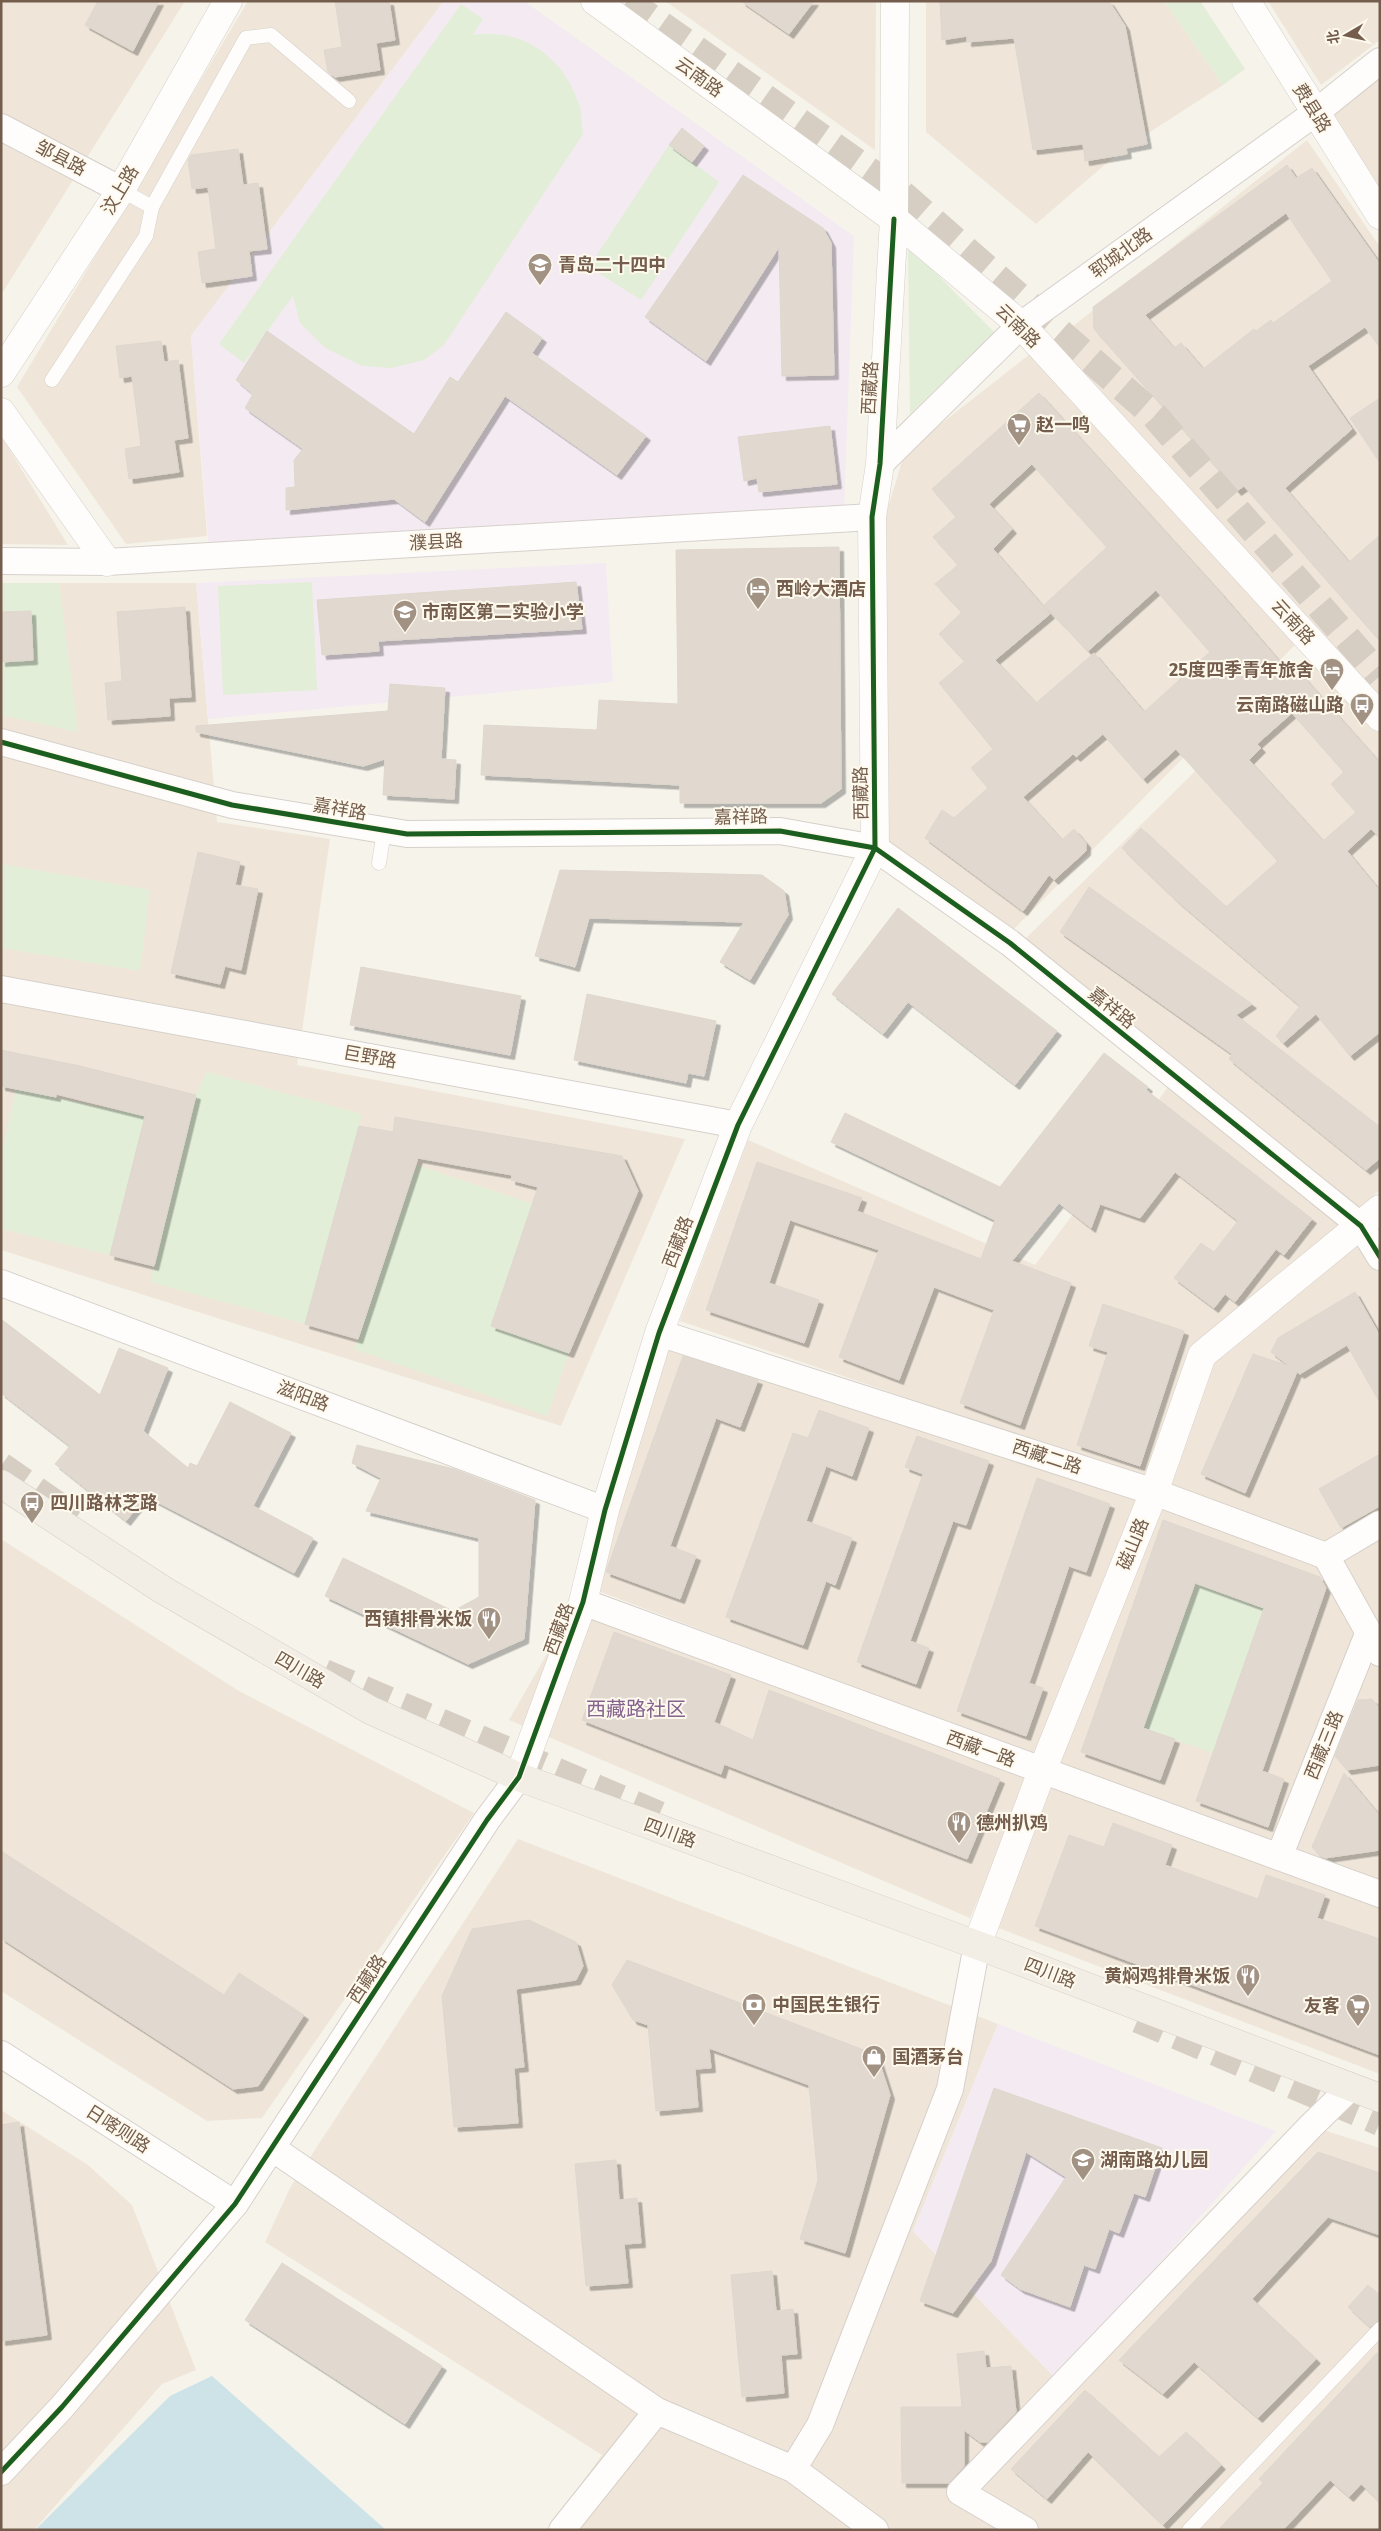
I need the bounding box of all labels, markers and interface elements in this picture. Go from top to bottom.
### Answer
north arrow [1321,10,1371,60]
text: 北 [1324,29,1343,45]
street label: 云南路 [671,52,727,102]
street label: 费县路 [1288,79,1336,137]
street label: 邹县路 [32,136,90,180]
street label: 汶上路 [97,161,143,219]
street label: 郓城北路 [1085,223,1157,283]
school or university icon: 青岛二十四中 [527,252,553,286]
place label: 青岛二十四中 [558,254,666,276]
street label: 云南路 [991,299,1045,353]
street label: 西藏路 [858,360,882,416]
supermarket icon: 赵一鸣 [1006,412,1032,446]
place label: 赵一鸣 [1036,414,1090,436]
street label: 濮县路 [408,530,464,554]
hotel icon: 西岭大酒店 [745,576,771,610]
place label: 西岭大酒店 [776,578,866,600]
street label: 云南路 [1267,595,1319,649]
school or university icon: 市南区第二实验小学 [392,599,418,633]
place label: 市南区第二实验小学 [422,601,584,623]
hotel icon: 25度四季青年旅舍 [1319,657,1345,691]
place label: 25度四季青年旅舍 [1169,659,1314,681]
bus stop icon: 云南路磁山路 [1349,692,1375,726]
place label: 云南路磁山路 [1236,694,1344,716]
street label: 西藏路 [850,766,872,820]
street label: 嘉祥路 [312,793,368,825]
street label: 嘉祥路 [714,806,768,828]
street label: 嘉祥路 [1084,982,1140,1034]
street label: 巨野路 [342,1041,398,1073]
street label: 西藏路 [658,1213,698,1271]
street label: 滋阳路 [274,1376,332,1416]
street label: 西藏二路 [1009,1435,1085,1479]
bus stop icon: 四川路林芝路 [19,1490,45,1524]
place label: 四川路林芝路 [50,1492,158,1514]
street label: 磁山路 [1113,1515,1153,1573]
street label: 西藏路 [539,1600,579,1658]
restaurant icon: 西镇排骨米饭 [476,1606,502,1640]
place label: 西镇排骨米饭 [364,1608,472,1630]
street label: 四川路 [271,1647,329,1693]
district label: 西藏路社区 [586,1697,686,1721]
street label: 西藏三路 [1300,1708,1348,1782]
street label: 西藏一路 [943,1726,1019,1772]
restaurant icon: 德州扒鸡 [946,1810,972,1844]
place label: 德州扒鸡 [976,1812,1048,1834]
street label: 四川路 [641,1813,699,1853]
street label: 西藏路 [343,1950,391,2008]
street label: 四川路 [1021,1953,1079,1993]
restaurant icon: 黄焖鸡排骨米饭 [1235,1963,1261,1997]
place label: 黄焖鸡排骨米饭 [1104,1965,1230,1987]
bank icon: 中国民生银行 [741,1992,767,2026]
supermarket icon: 友客 [1345,1993,1371,2027]
place label: 中国民生银行 [772,1994,880,2016]
place label: 友客 [1304,1995,1340,2017]
shop icon: 国酒茅台 [861,2044,887,2078]
place label: 国酒茅台 [892,2046,964,2068]
street label: 日喀则路 [82,2100,154,2158]
school or university icon: 湖南路幼儿园 [1070,2147,1096,2181]
place label: 湖南路幼儿园 [1100,2149,1208,2171]

